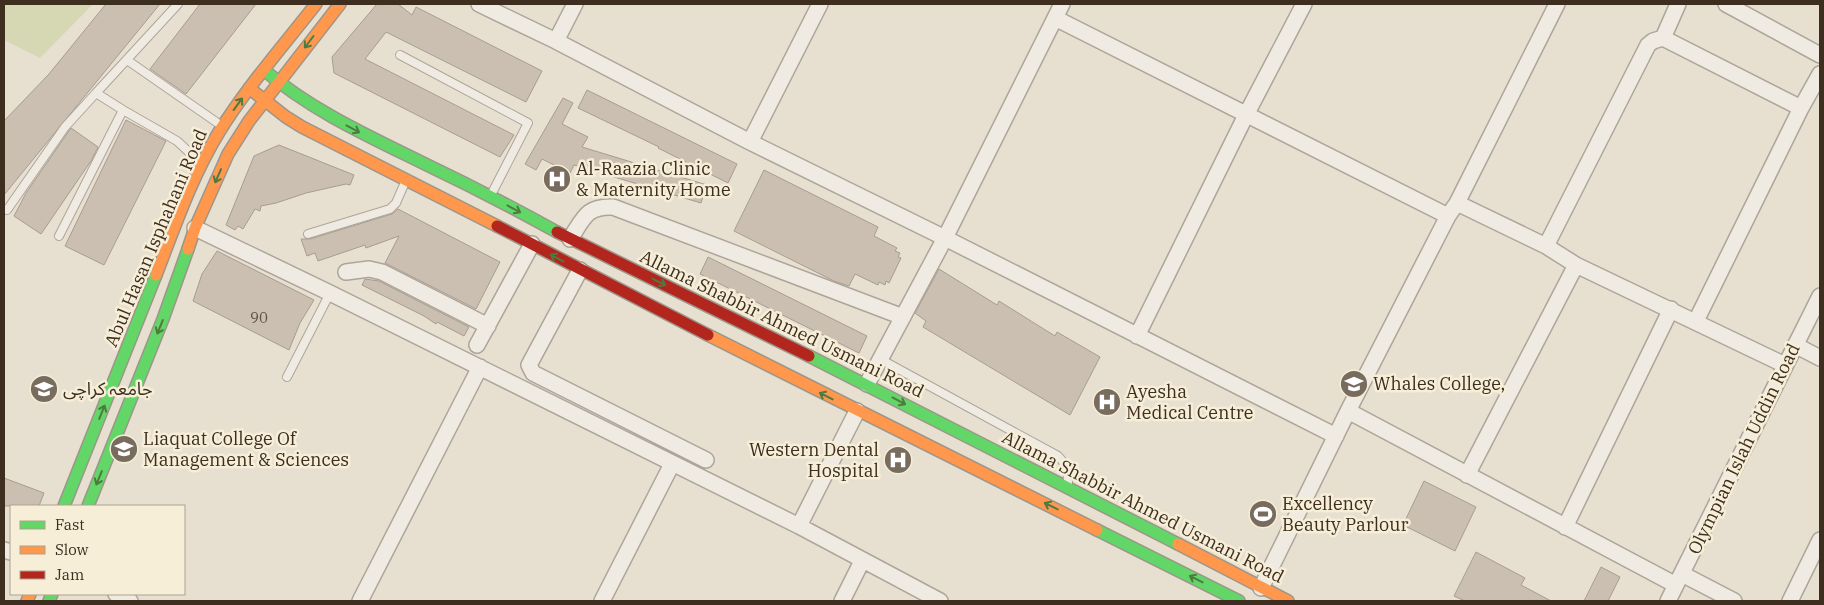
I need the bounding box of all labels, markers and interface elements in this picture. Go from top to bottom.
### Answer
one-way arrow [304,35,315,48]
one-way arrow [233,97,243,111]
street label: Abul Hasan Isphahani Road [99,125,212,350]
one-way arrow [345,125,360,134]
place label: Al-Raazia Clinic & Maternity Home [576,157,731,201]
hospital icon: Al-Raazia Clinic & Maternity Home [542,164,572,194]
one-way arrow [212,168,222,183]
one-way arrow [507,204,522,214]
street label: Allama Shabbir Ahmed Usmani Road [636,245,928,403]
one-way arrow [550,253,565,262]
one-way arrow [651,278,666,287]
house number: 90 [250,308,268,327]
one-way arrow [155,319,164,334]
street label: Olympian Islah Uddin Road [1682,339,1805,558]
school or university icon: Whales College, [1339,369,1369,399]
place label: Whales College, [1373,372,1505,395]
school or university icon: جامعہ کراچی [29,374,59,404]
place label: جامعہ کراچی [63,377,153,400]
place label: Ayesha Medical Centre [1126,380,1253,424]
hospital icon: Ayesha Medical Centre [1092,387,1122,417]
one-way arrow [819,391,834,401]
one-way arrow [891,397,906,406]
one-way arrow [98,405,107,420]
street label: Allama Shabbir Ahmed Usmani Road [998,425,1288,588]
place label: Liaquat College Of Management & Sciences [143,427,349,471]
school or university icon: Liaquat College Of Management & Sciences [109,434,139,464]
place label: Western Dental Hospital [749,438,879,482]
hospital icon: Western Dental Hospital [883,445,913,475]
one-way arrow [94,470,103,485]
place label: Excellency Beauty Parlour [1282,492,1408,536]
sports icon: Excellency Beauty Parlour [1248,499,1278,529]
one-way arrow [1044,501,1059,510]
legend [10,505,185,595]
text: Fast [55,515,85,534]
text: Slow [55,540,89,559]
text: Jam [55,565,84,584]
one-way arrow [1189,574,1204,583]

